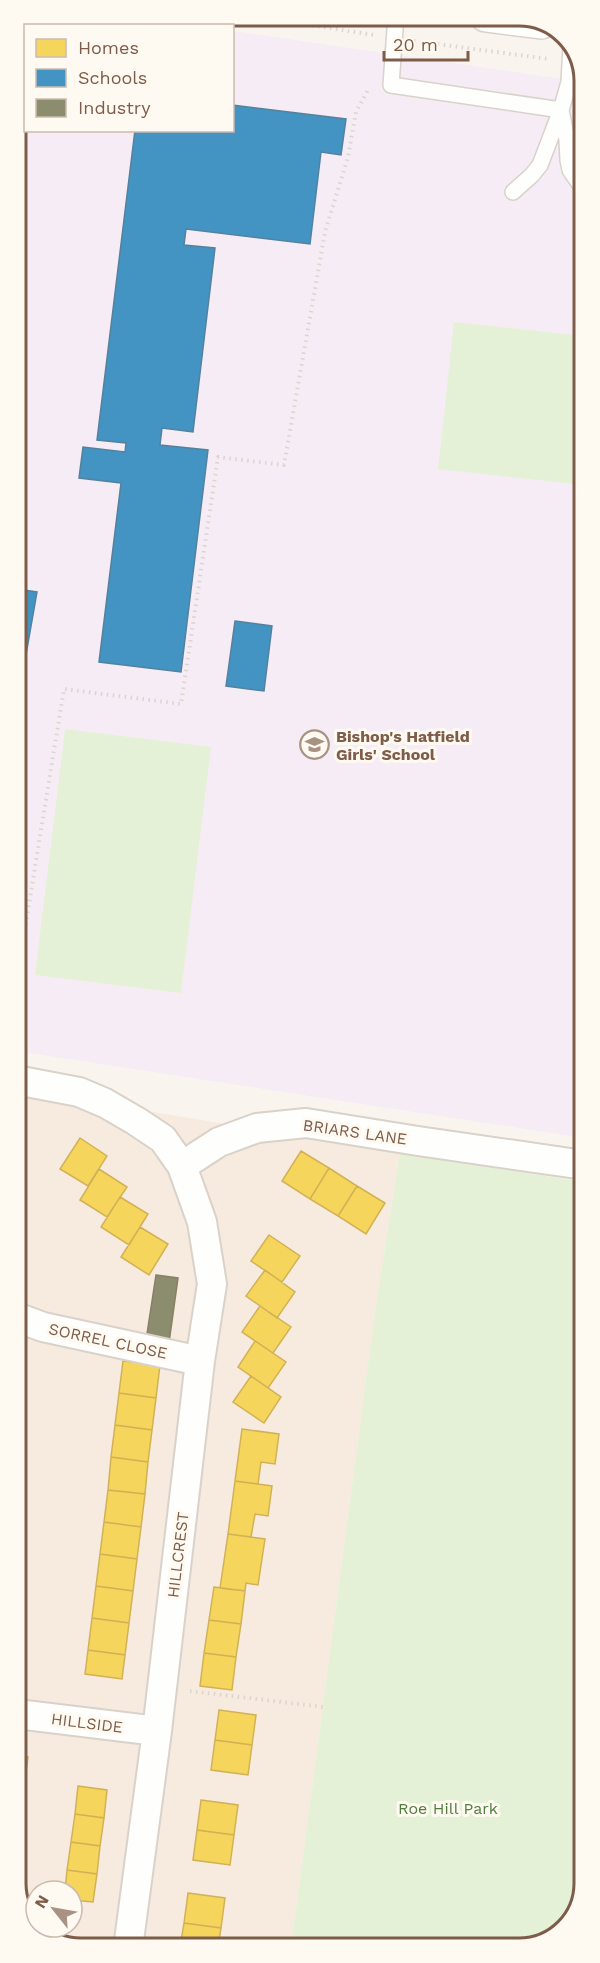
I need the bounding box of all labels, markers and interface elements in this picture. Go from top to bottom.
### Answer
legend [24,24,234,132]
scale bar [384,24,468,62]
text: 20 m [393,34,438,55]
text: Homes [78,37,139,58]
text: Schools [78,67,147,88]
text: Industry [78,97,151,118]
place label: Bishop's Hatfield Girls' School [336,727,470,764]
school or university icon: Bishop's Hatfield Girls' School [299,729,331,761]
street label: BRIARS LANE [302,1115,408,1149]
street label: SORREL CLOSE [47,1319,169,1363]
street label: HILLCREST [163,1511,193,1599]
street label: HILLSIDE [50,1709,124,1737]
park label: Roe Hill Park [398,1799,498,1818]
north arrow [24,1879,84,1939]
text: N [30,1892,53,1912]

